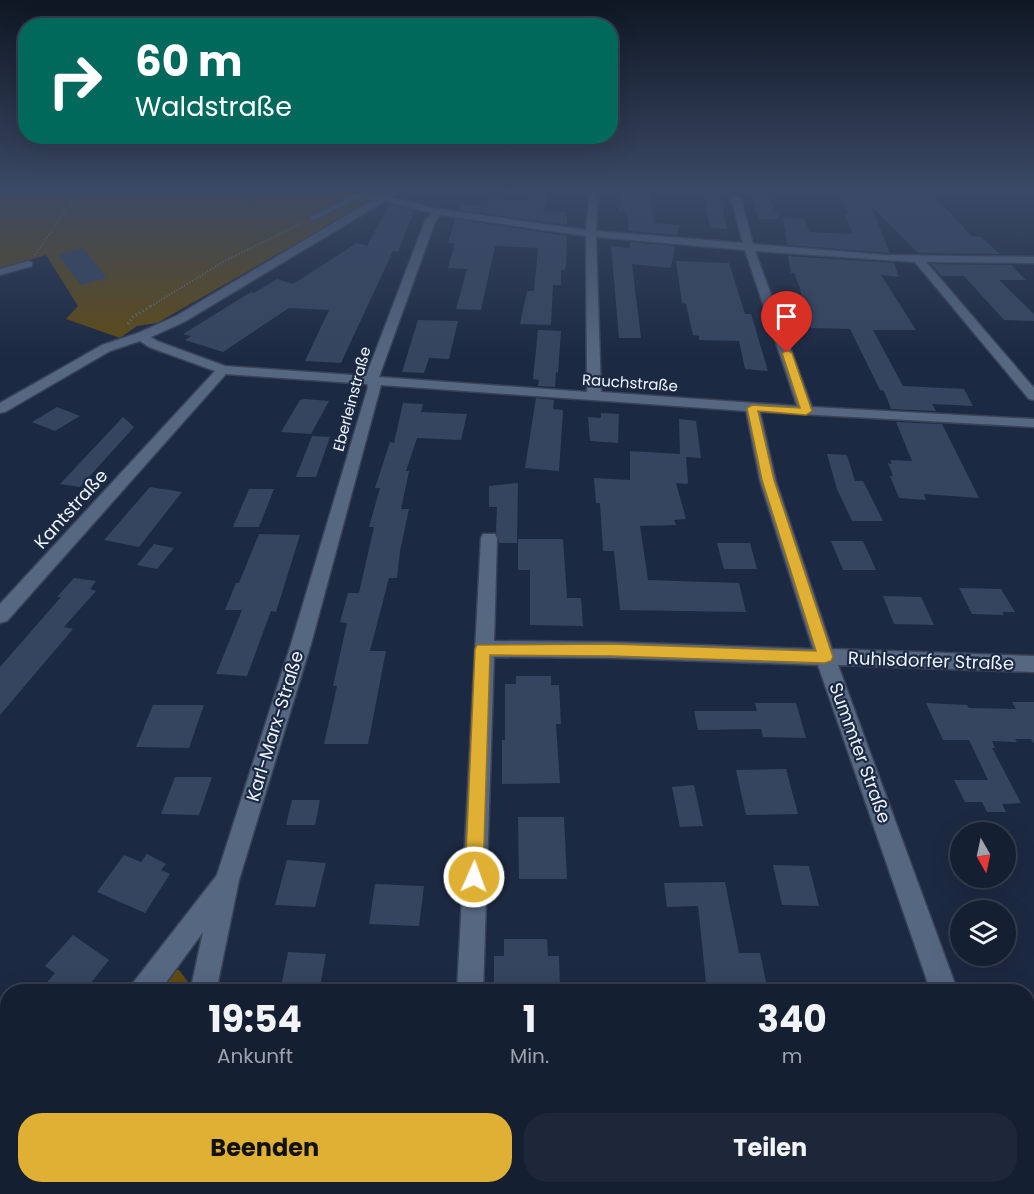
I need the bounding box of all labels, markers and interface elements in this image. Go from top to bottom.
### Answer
text: 60 m [135,32,243,91]
icon: right [36,42,114,120]
text: Waldstraße [135,88,292,125]
pin [761,291,812,353]
icon: arrive [770,300,803,333]
street label: Eberleinstraße [327,344,376,454]
street label: Rauchstraße [581,369,679,396]
street label: Kantstraße [28,463,113,554]
street label: Ruhlsdorfer Straße [848,645,1015,676]
street label: Karl-Marx-Straße [240,647,309,804]
street label: Summter Straße [823,679,897,827]
north arrow [950,822,1016,888]
map controls [950,822,1016,966]
position arrow [442,845,506,909]
button: layers [950,900,1016,966]
text: 19:54 [208,994,302,1045]
text: 1 [523,994,536,1045]
text: 340 [757,994,827,1045]
text: Ankunft [217,1042,293,1070]
text: Min. [510,1042,549,1070]
text: m [782,1042,802,1070]
button: Beenden [18,1113,512,1182]
button: Teilen [524,1113,1017,1182]

